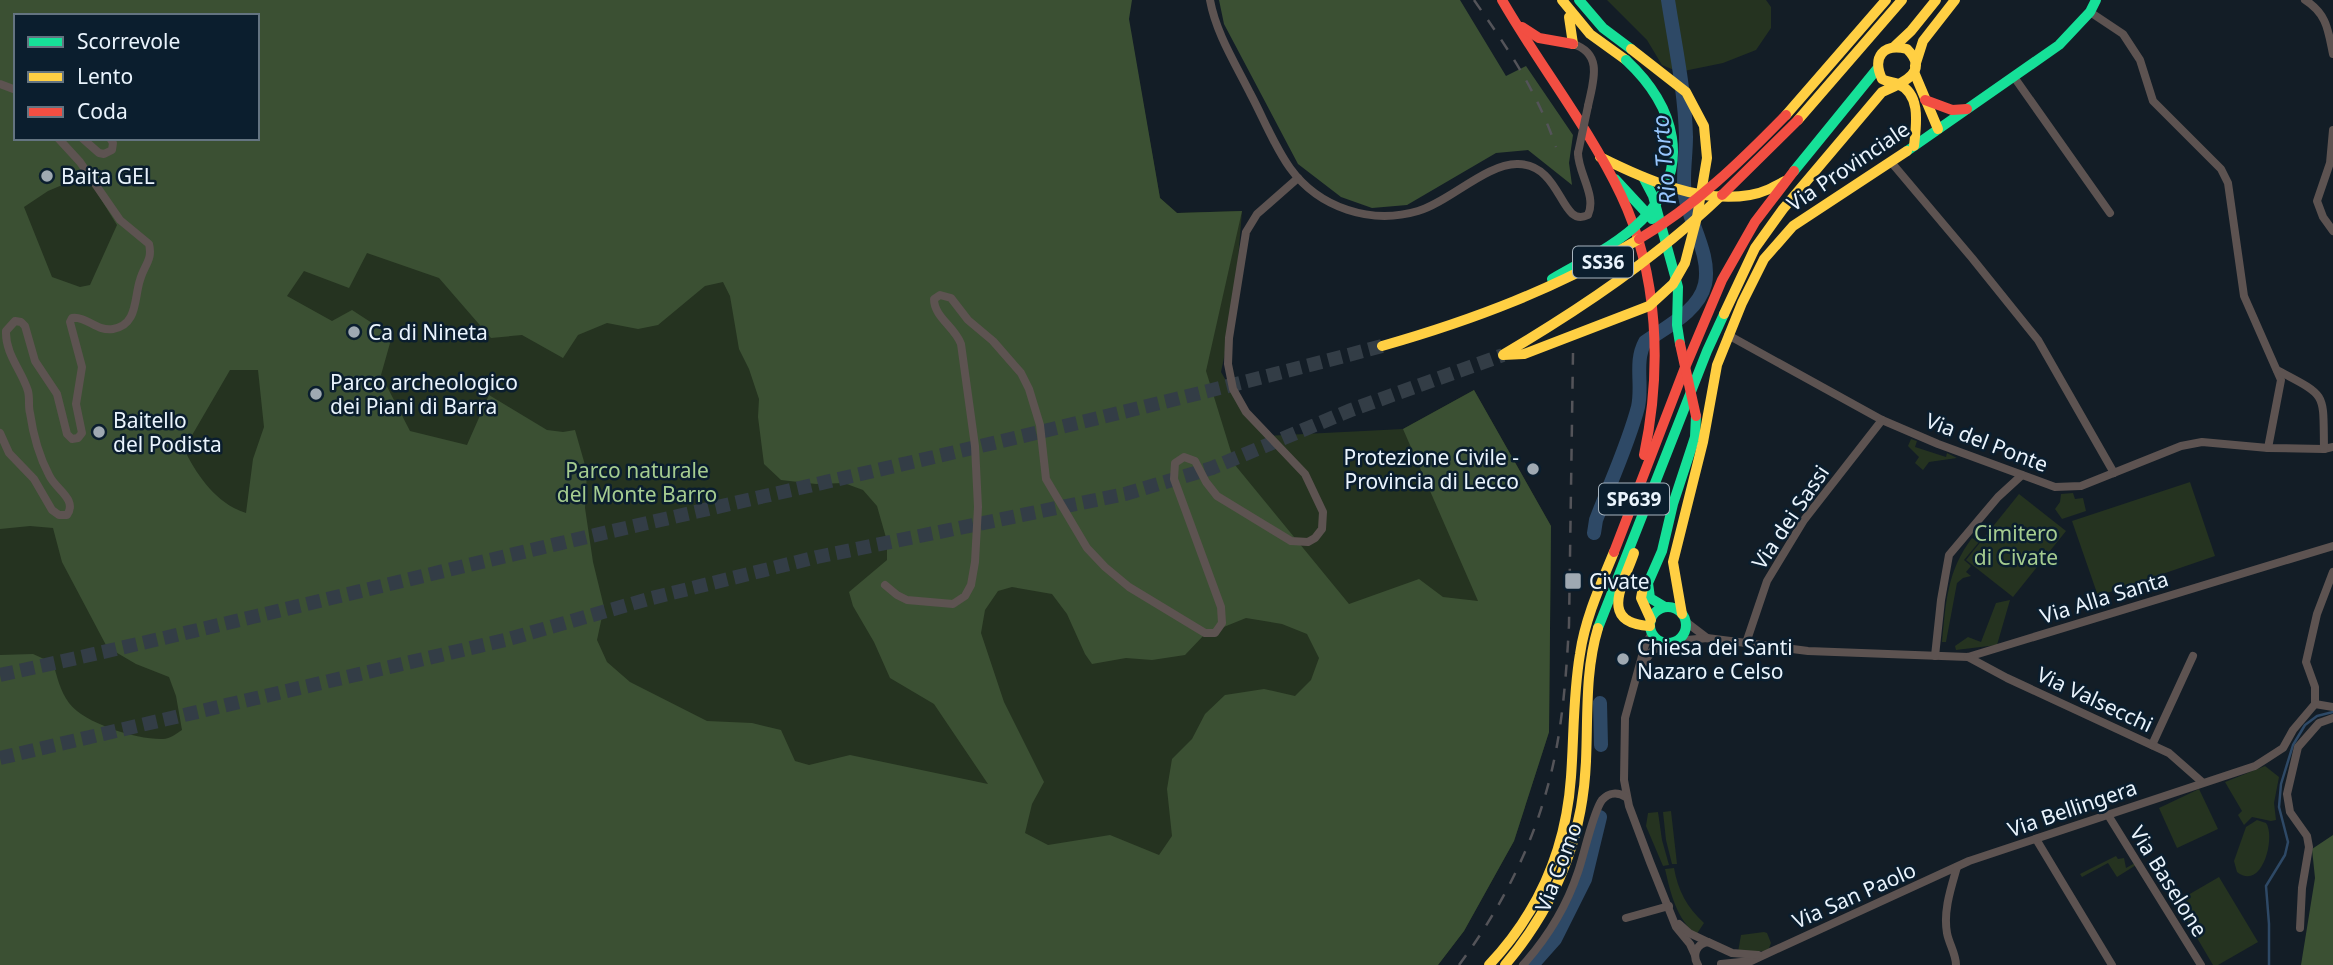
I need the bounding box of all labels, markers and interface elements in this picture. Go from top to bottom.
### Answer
legend [14,14,259,140]
text: Scorrevole [77,27,180,55]
text: Lento [77,62,133,90]
text: Coda [77,97,128,125]
water label: Rio Torto [1643,113,1683,207]
street label: Via Provinciale [1781,115,1915,217]
place label: Baita GEL [61,162,155,190]
marker: Baita GEL [39,168,55,184]
road number: SS36 [1573,246,1633,278]
place label: Ca di Nineta [368,318,488,346]
marker: Ca di Nineta [346,324,362,340]
place label: Parco archeologico dei Piani di Barra [330,368,518,420]
marker: Parco archeologico dei Piani di Barra [308,386,324,402]
place label: Baitello del Podista [113,406,222,458]
street label: Via del Ponte [1922,406,2052,478]
marker: Baitello del Podista [91,424,107,440]
place label: Protezione Civile - Provincia di Lecco [1344,443,1519,495]
park label: Parco naturale del Monte Barro [557,456,717,508]
street label: Via dei Sassi [1745,460,1835,574]
marker: Protezione Civile - Provincia di Lecco [1525,461,1541,477]
road number: SP639 [1599,484,1669,514]
park label: Cimitero di Civate [1974,519,2058,571]
street label: Via Alla Santa [2037,564,2171,630]
place label: Civate [1589,567,1650,595]
marker: Civate [1563,571,1583,591]
place label: Chiesa dei Santi Nazaro e Celso [1637,633,1793,685]
marker: Chiesa dei Santi Nazaro e Celso [1615,651,1631,667]
street label: Via Valsecchi [2032,660,2158,738]
street label: Via Bellingera [2004,773,2140,843]
street label: Via Como [1528,818,1588,916]
street label: Via Baselone [2124,820,2214,942]
street label: Via San Paolo [1788,855,1920,935]

